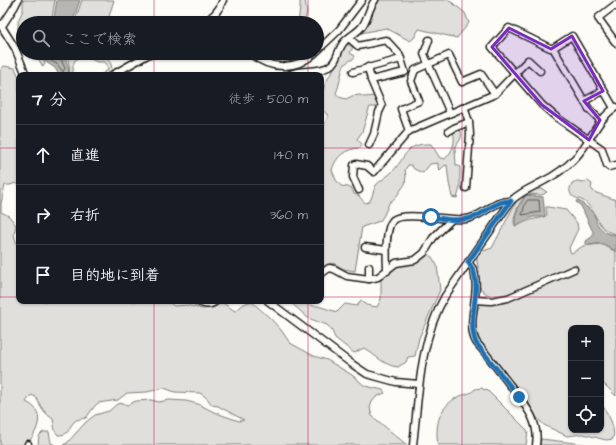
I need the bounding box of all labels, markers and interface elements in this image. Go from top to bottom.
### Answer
search box [16,16,324,60]
icon: search [30,27,52,49]
text: ここで検索 [62,29,137,50]
text: 7 分 [32,88,66,112]
text: 徒歩 · 500 m [229,90,308,108]
icon: ahead [32,144,54,166]
text: 直進 [70,145,100,166]
text: 140 m [274,146,308,164]
icon: right [32,204,54,226]
text: 右折 [70,205,100,226]
text: 360 m [270,206,308,224]
route start [422,208,440,226]
icon: arrive [32,264,54,286]
text: 目的地に到着 [70,265,160,286]
map controls [568,325,604,433]
button: + [568,325,604,361]
button: − [568,361,604,397]
route end [510,388,528,406]
button: locate [568,397,604,433]

